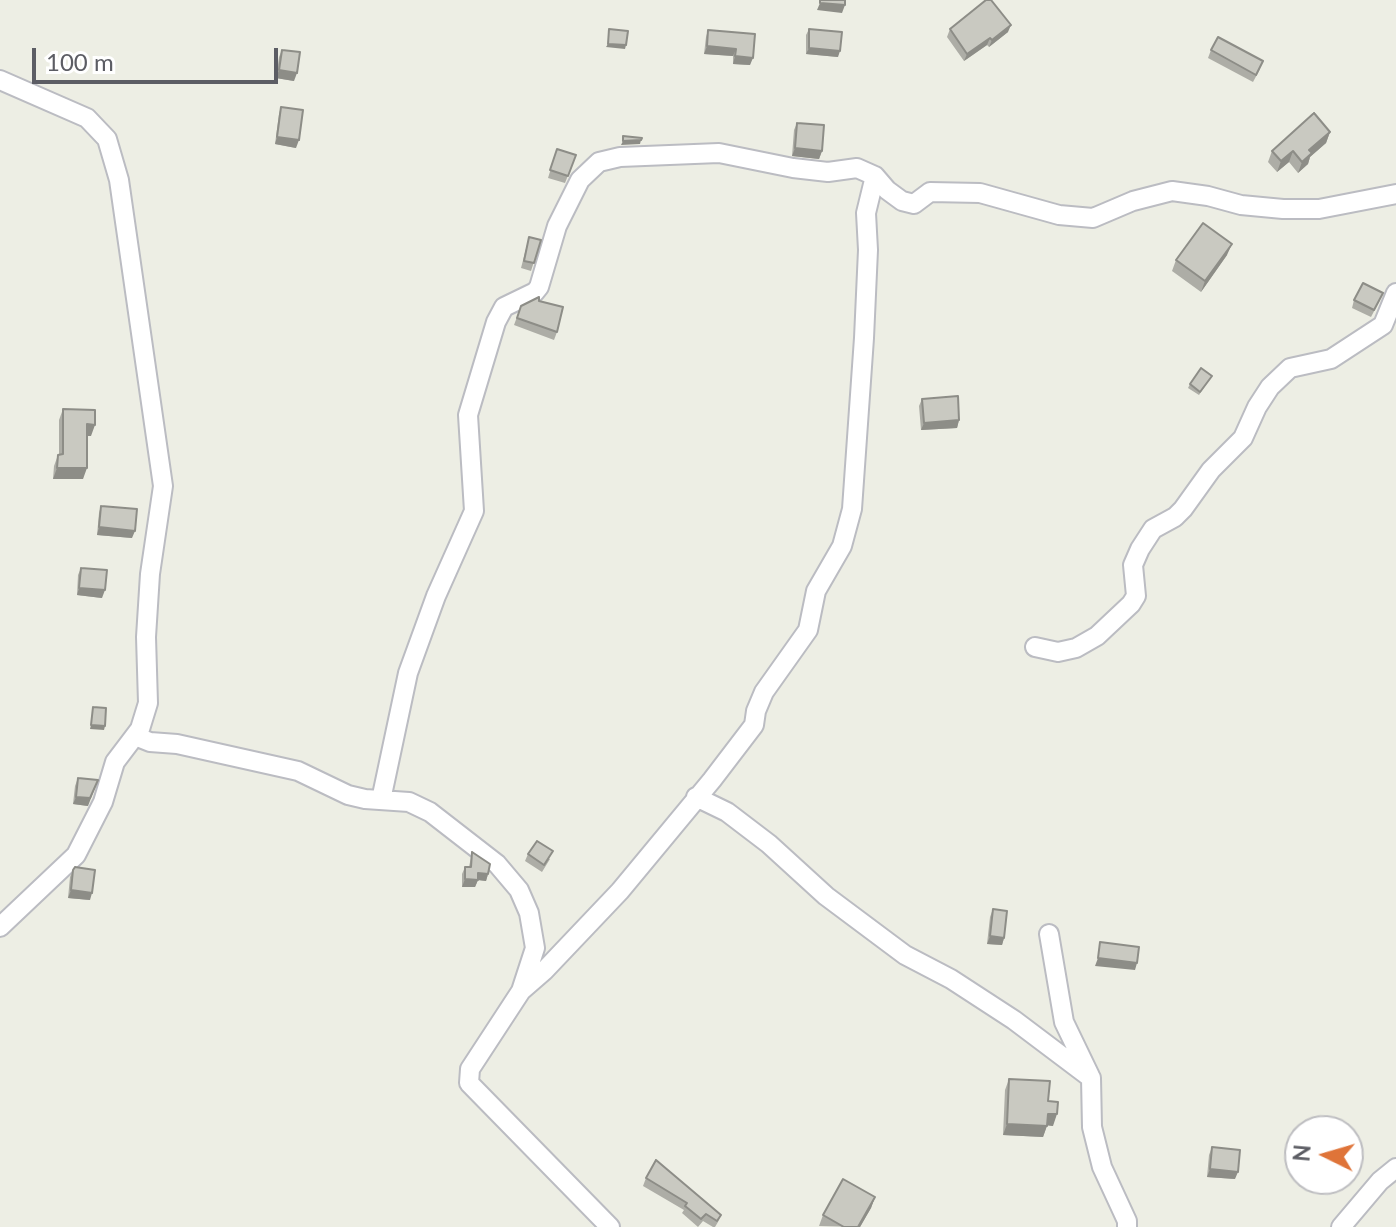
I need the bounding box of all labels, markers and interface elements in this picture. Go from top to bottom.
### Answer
scale bar [36,32,282,82]
text: 100 m [46,47,114,76]
north arrow [1284,1115,1364,1195]
text: N [1287,1143,1316,1163]

